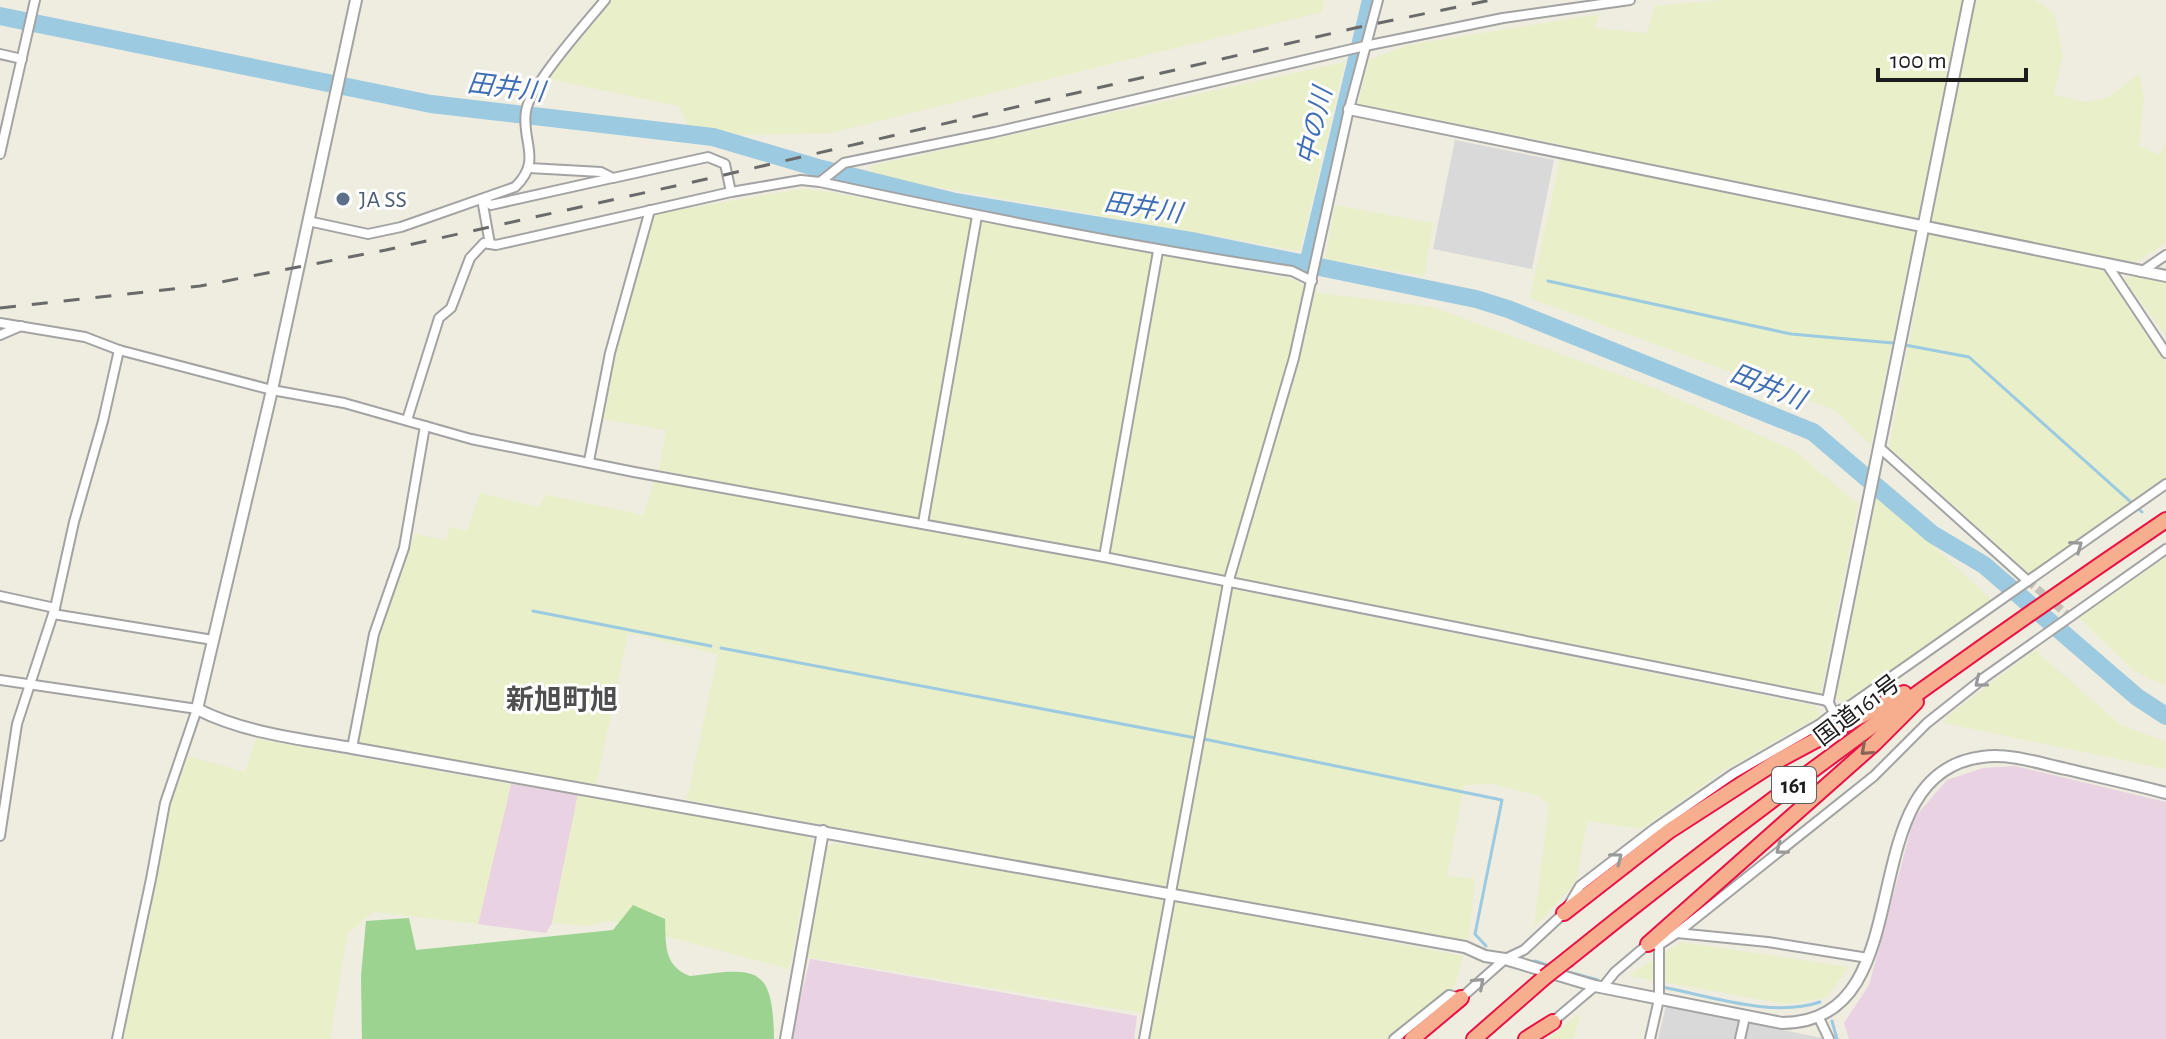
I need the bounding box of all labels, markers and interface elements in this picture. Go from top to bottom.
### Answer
scale bar [1878,32,2026,82]
text: 100 m [1890,49,1947,73]
water label: 田井川 [466,69,549,106]
water label: 中の川 [1293,82,1337,167]
place label: JA SS [359,188,407,212]
water label: 田井川 [1102,188,1187,227]
marker: JA SS [334,190,352,208]
water label: 田井川 [1727,359,1812,415]
one-way arrow [2068,541,2082,556]
street label: 国道161号 [1809,670,1905,750]
one-way arrow [1974,672,1989,686]
district label: 新旭町旭 [506,685,618,715]
one-way arrow [1861,740,1876,755]
road number: 161 [1772,767,1816,803]
one-way arrow [1775,840,1790,854]
one-way arrow [1608,853,1623,867]
one-way arrow [1469,978,1484,992]

